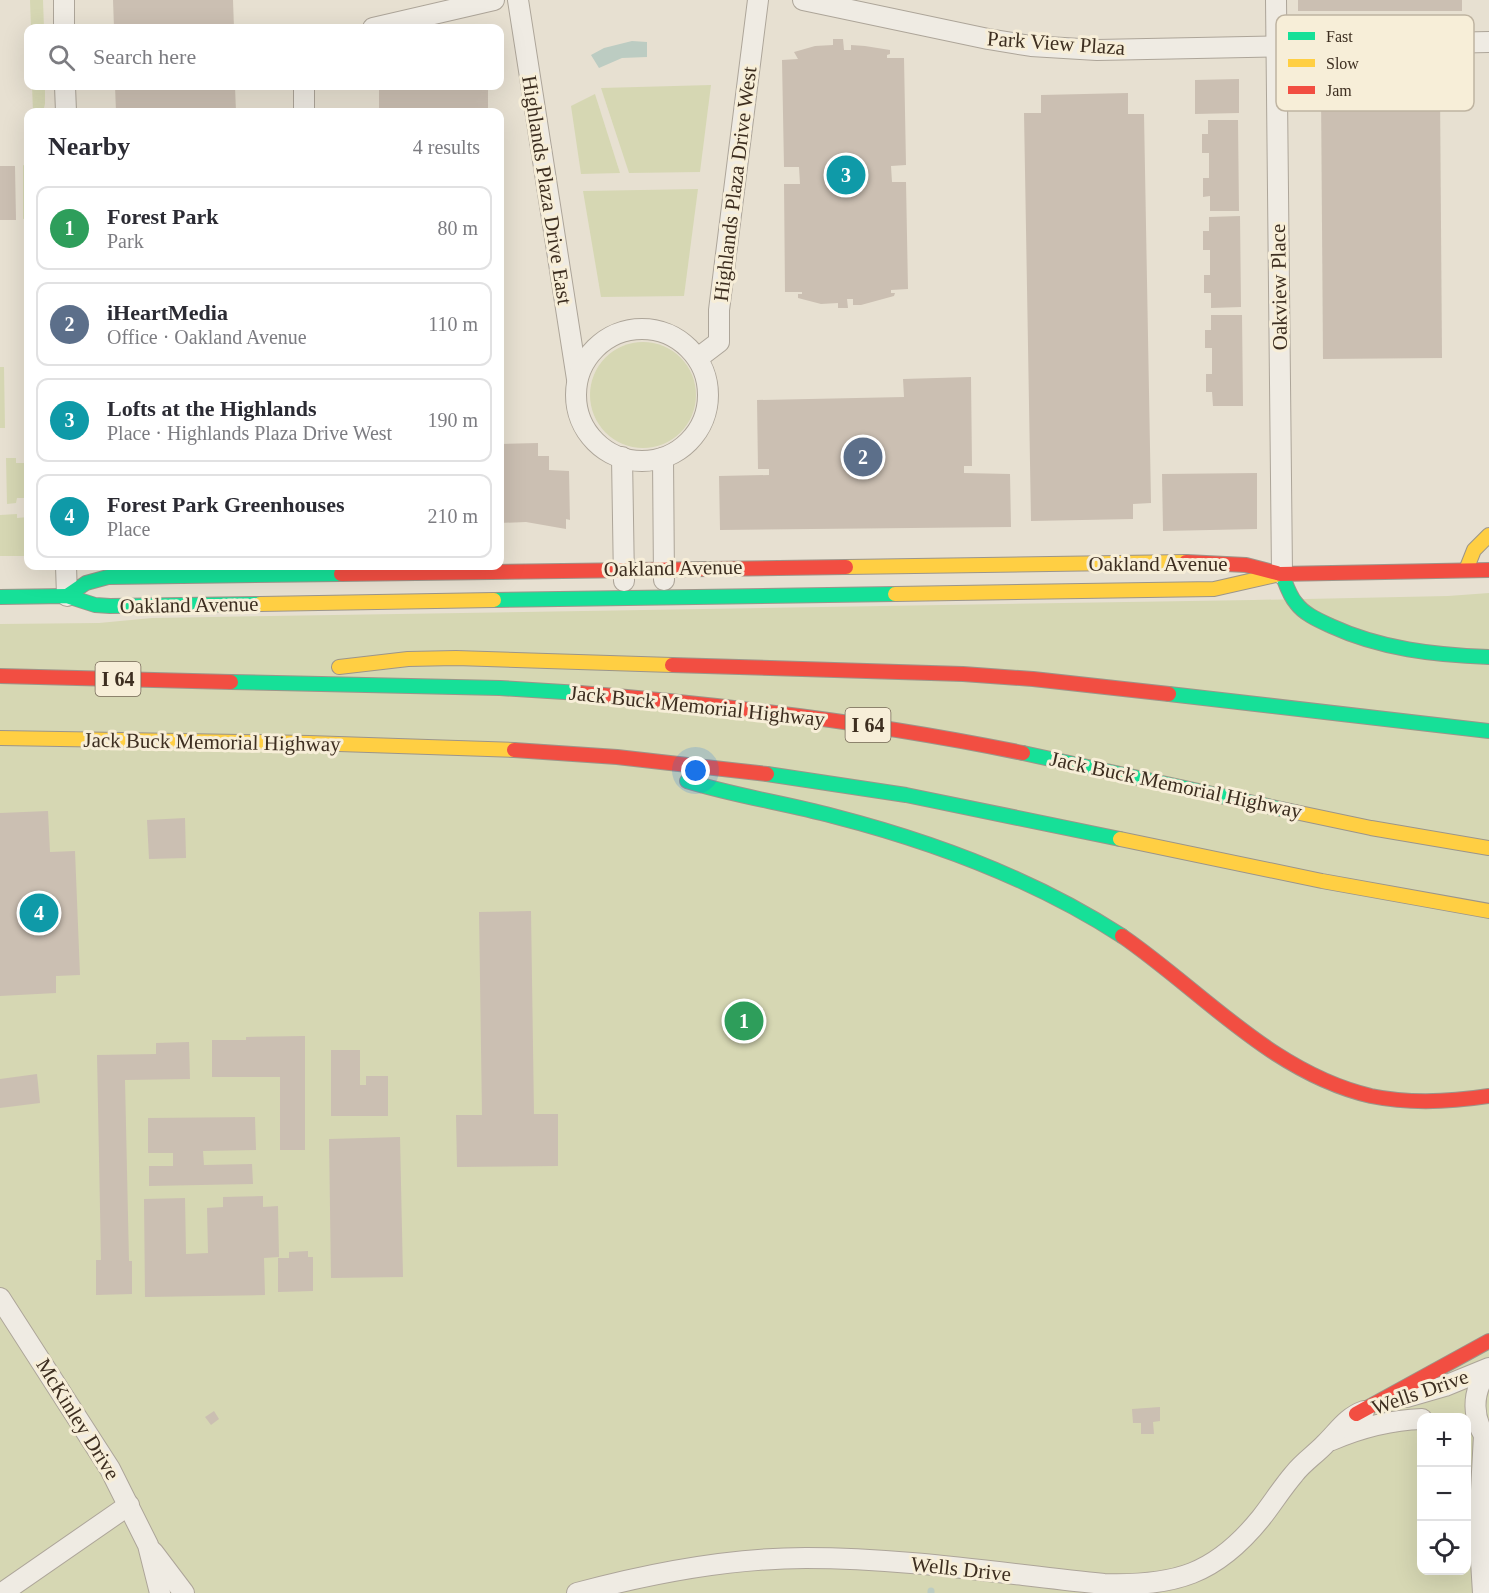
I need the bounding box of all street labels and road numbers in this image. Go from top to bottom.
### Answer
street label: Park View Plaza [986,26,1126,60]
street label: Highlands Plaza Drive West [709,65,761,303]
street label: Highlands Plaza Drive East [517,74,577,306]
street label: Oakview Place [1266,224,1292,350]
street label: Oakland Avenue [1089,552,1227,576]
street label: Oakland Avenue [603,555,743,581]
street label: Oakland Avenue [119,592,259,618]
road number: I 64 [96,662,140,696]
street label: Jack Buck Memorial Highway [568,681,827,731]
road number: I 64 [846,708,890,742]
street label: Jack Buck Memorial Highway [83,728,341,756]
street label: Jack Buck Memorial Highway [1048,747,1305,824]
street label: McKinley Drive [31,1354,125,1484]
street label: Wells Drive [1369,1364,1471,1420]
street label: Wells Drive [910,1552,1012,1586]

